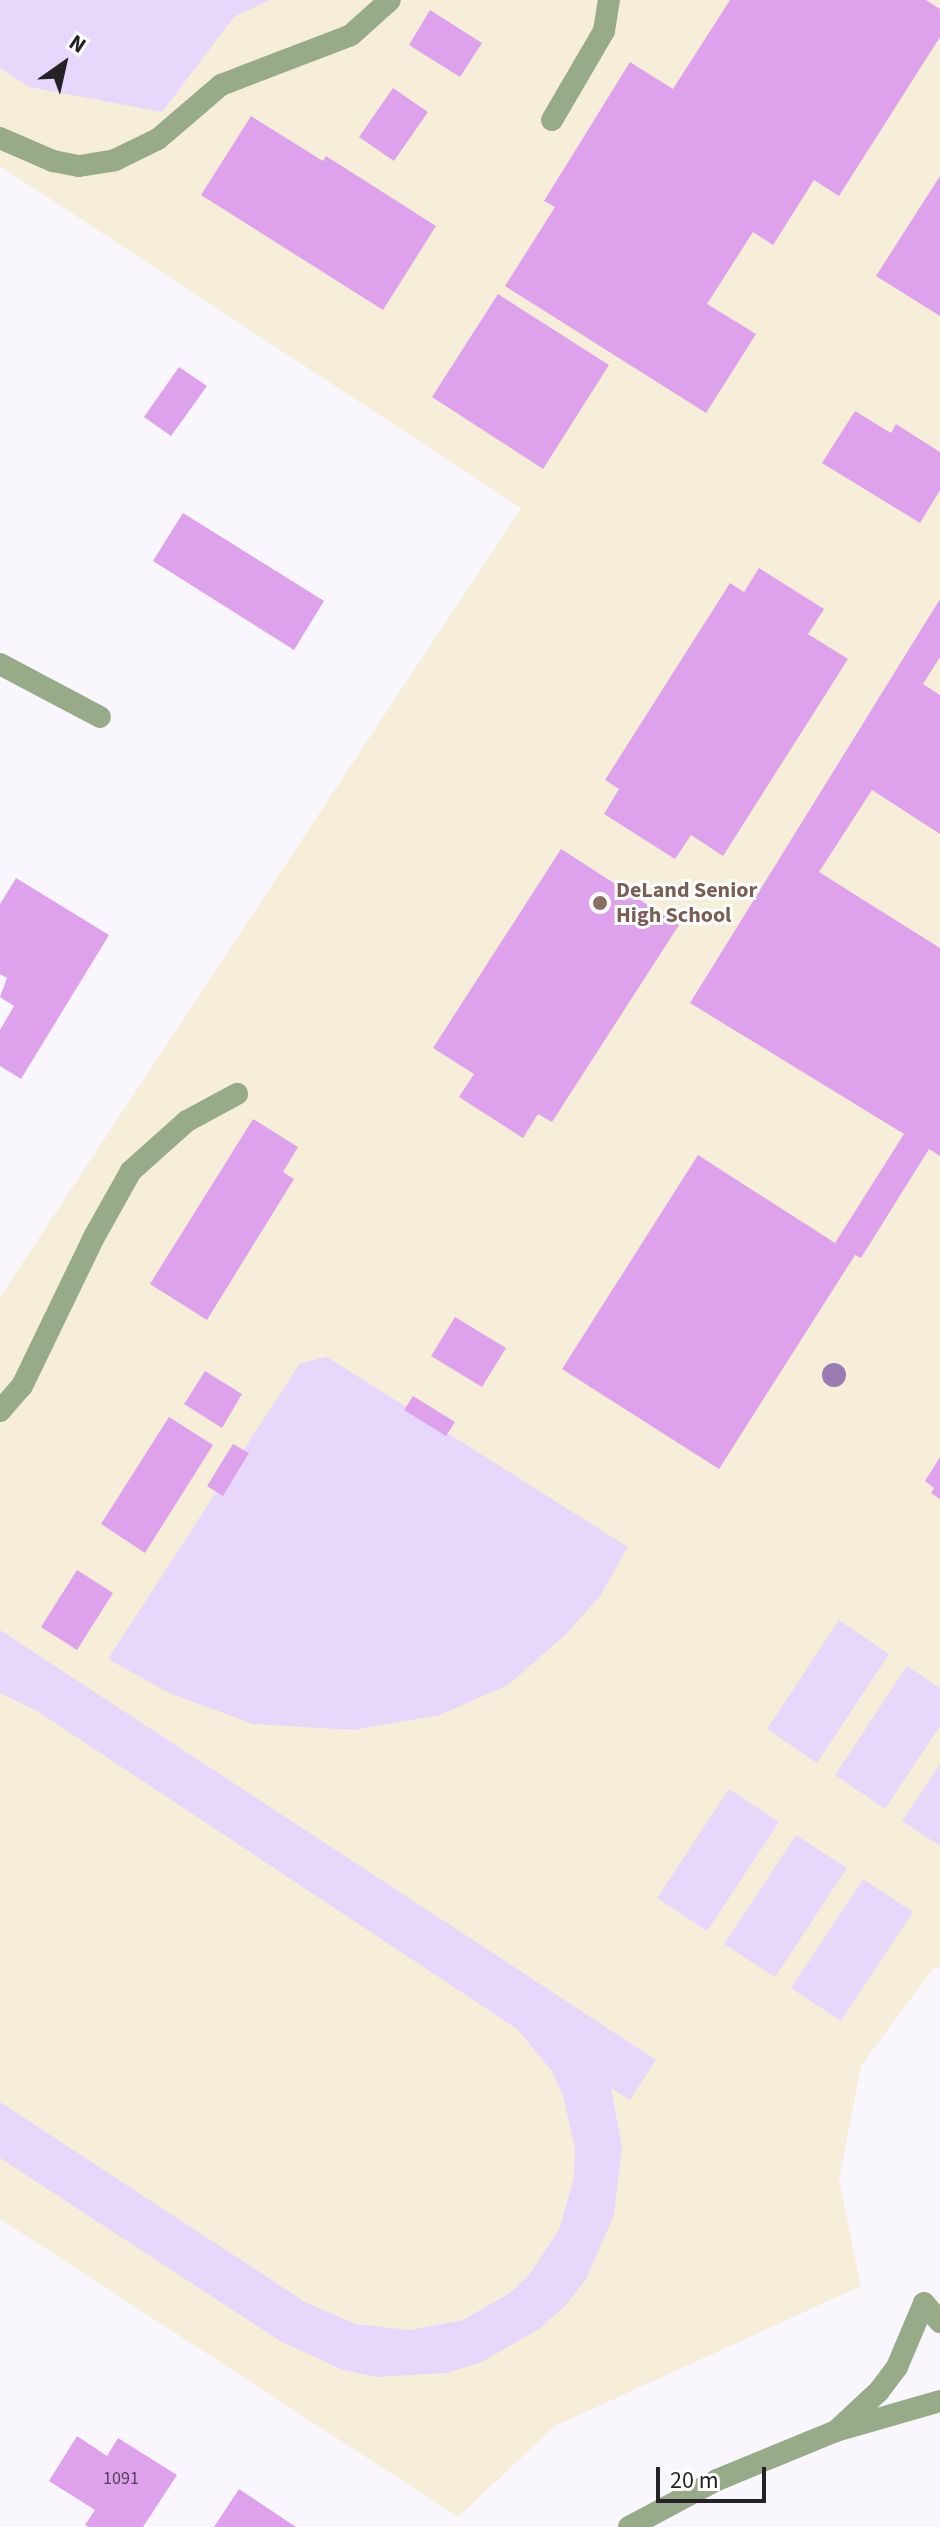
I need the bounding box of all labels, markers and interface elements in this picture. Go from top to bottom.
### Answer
north arrow [24,24,104,104]
text: N [62,27,92,61]
place label: DeLand Senior High School [616,877,757,928]
marker: DeLand Senior High School [591,894,609,912]
scale bar [660,2451,770,2501]
text: 20 m [670,2463,719,2498]
house number: 1091 [103,2468,139,2490]

